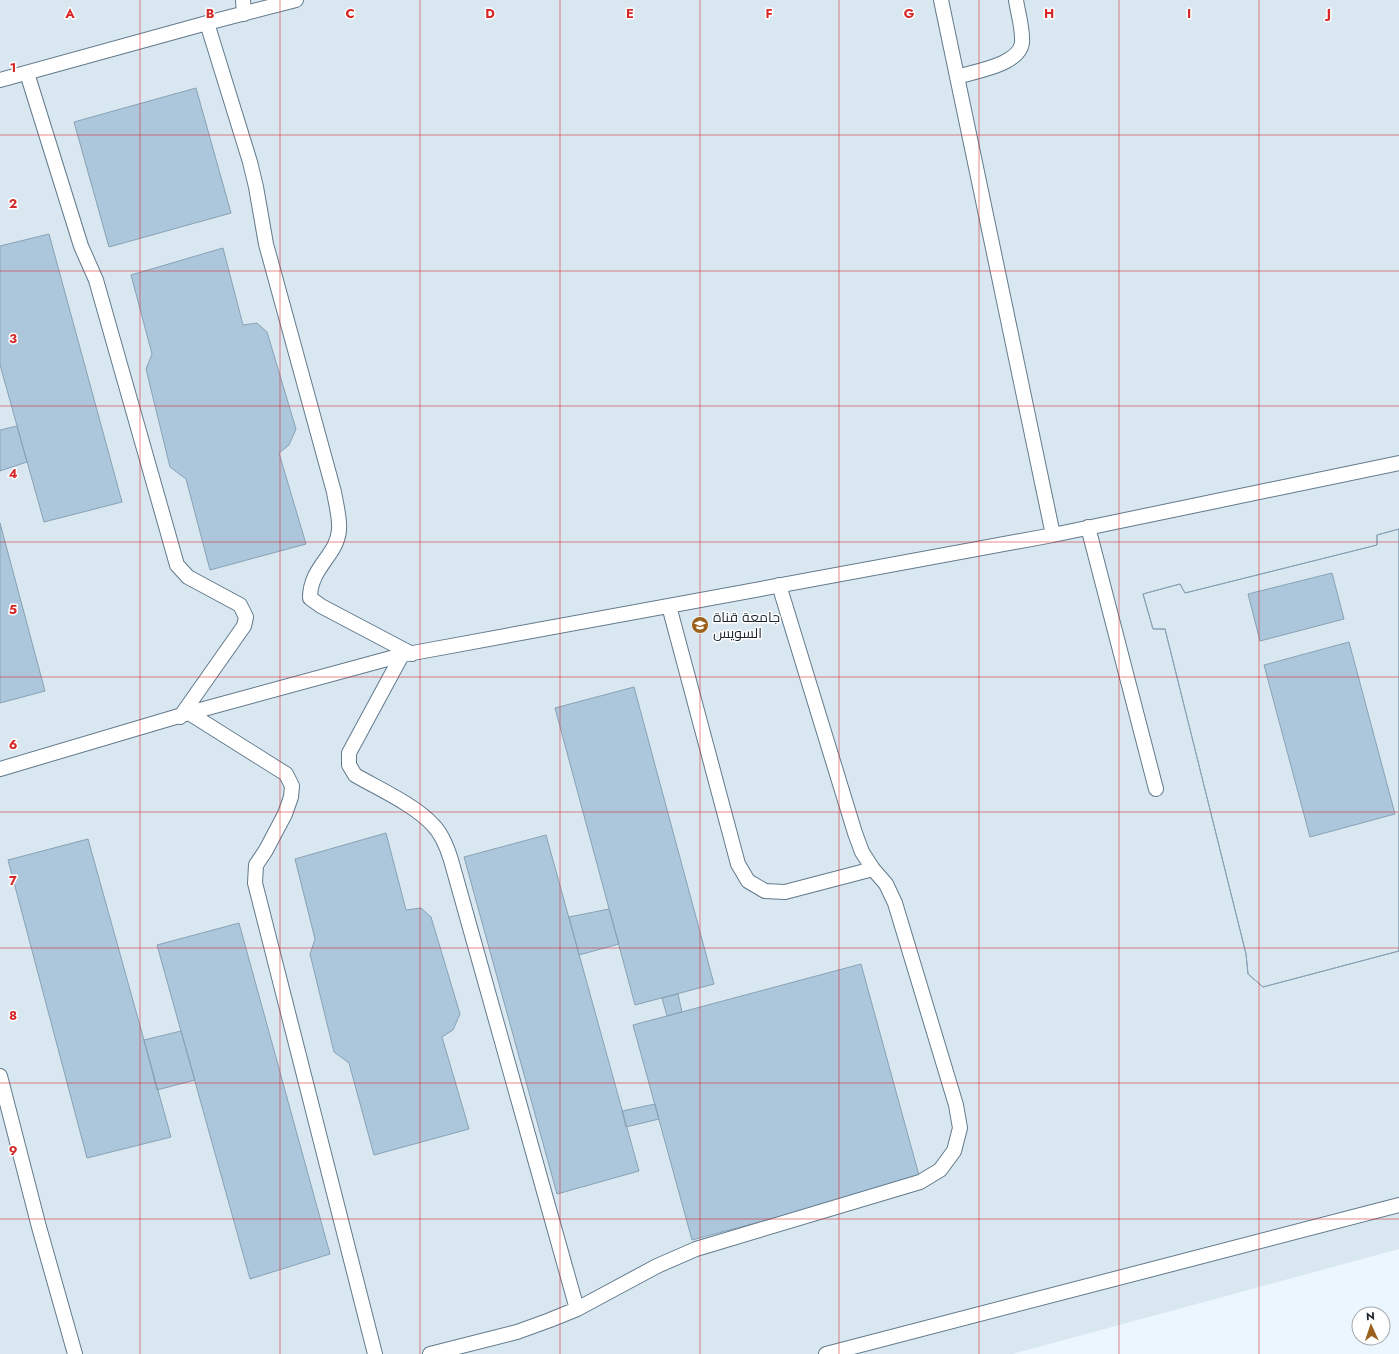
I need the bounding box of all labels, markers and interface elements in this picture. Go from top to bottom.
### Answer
text: A [64,4,75,23]
text: B [206,4,215,23]
text: C [345,4,355,23]
text: D [485,4,495,23]
text: E [626,4,634,23]
text: F [765,4,773,23]
text: G [904,4,915,23]
text: H [1044,4,1054,23]
text: I [1187,4,1191,23]
text: J [1324,4,1331,23]
text: 1 [10,58,16,77]
text: 2 [9,194,17,213]
text: 3 [9,329,17,348]
text: 4 [8,464,18,483]
text: 5 [9,600,17,619]
place label: جامعة قناة السويس [713,607,780,643]
school or university icon: جامعة قناة السويس [690,615,710,635]
text: 6 [9,735,18,754]
text: 7 [9,871,17,890]
text: 8 [9,1006,17,1025]
text: 9 [9,1141,18,1160]
north arrow [1351,1306,1391,1346]
text: N [1366,1308,1375,1324]

